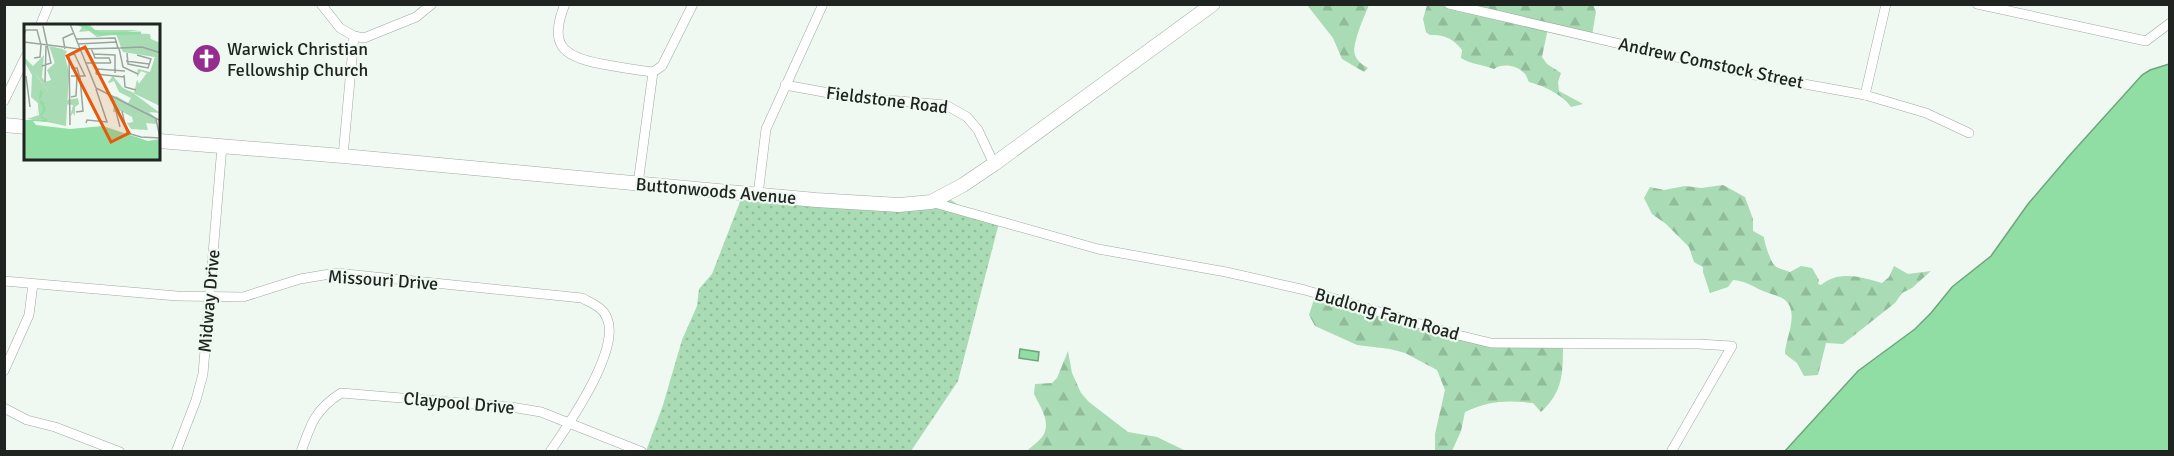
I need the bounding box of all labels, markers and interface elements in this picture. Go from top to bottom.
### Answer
inset map [24,24,160,160]
street label: Andrew Comstock Street [1616,33,1806,93]
place label: Warwick Christian Fellowship Church [227,38,368,81]
church icon: Warwick Christian Fellowship Church [190,43,222,75]
street label: Fieldstone Road [825,82,949,118]
street label: Buttonwoods Avenue [635,173,797,209]
street label: Midway Drive [194,249,224,353]
street label: Missouri Drive [327,265,439,295]
street label: Budlong Farm Road [1312,283,1462,345]
street label: Claypool Drive [403,387,515,419]

